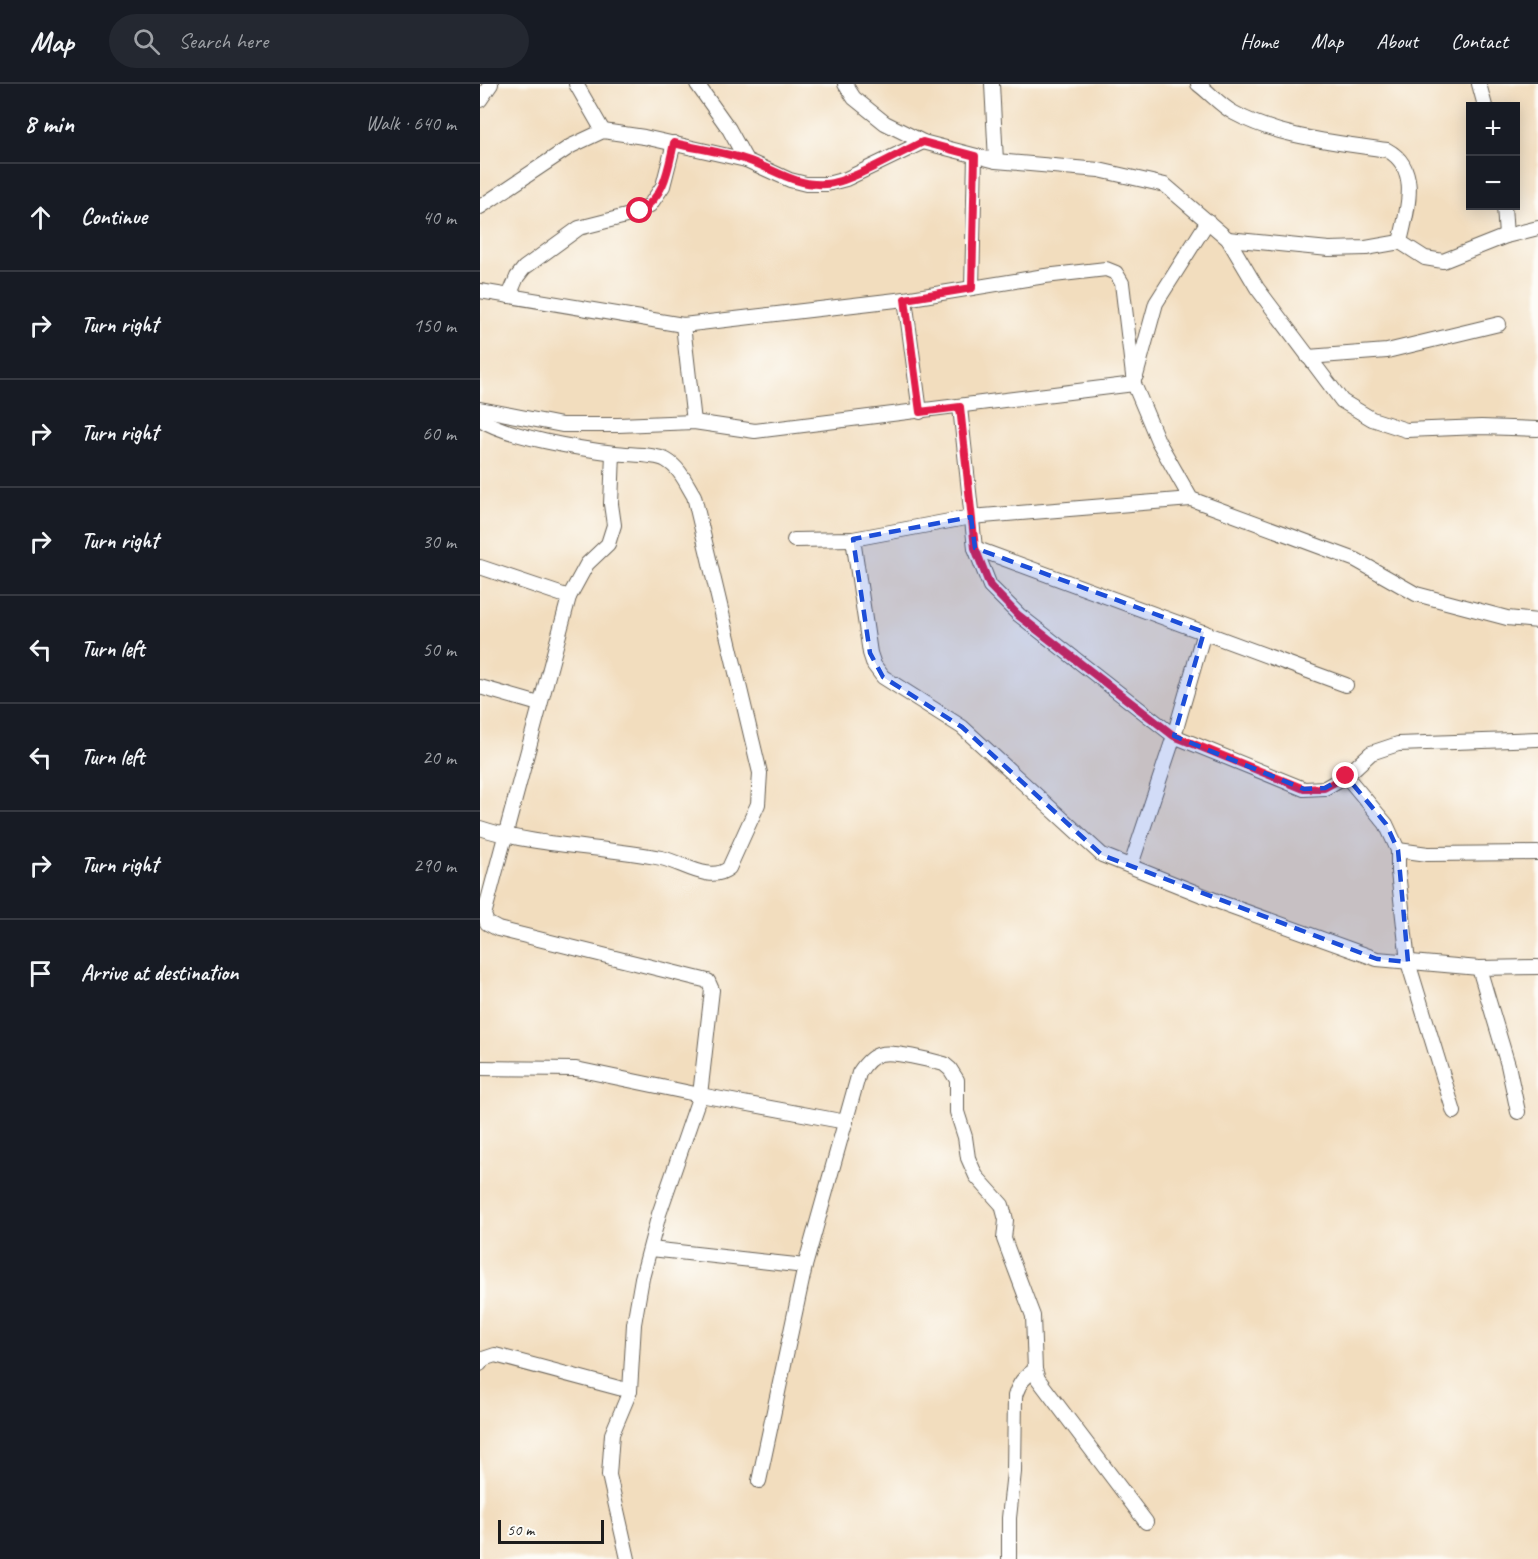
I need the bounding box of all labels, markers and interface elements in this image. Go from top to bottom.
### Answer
search box [109,14,529,68]
text: Map [30,24,73,59]
icon: search [130,25,163,58]
text: Search here [178,27,268,55]
text: Home [1240,28,1278,54]
text: Map [1311,28,1343,54]
text: About [1376,28,1418,54]
text: Contact [1451,28,1508,54]
map controls [1466,102,1520,210]
button: + [1466,102,1520,156]
text: 8 min [24,107,74,140]
text: Walk · 640 m [366,111,456,136]
button: − [1466,156,1520,210]
route start [626,197,652,223]
icon: ahead [24,201,57,234]
text: Continue [81,203,147,231]
text: 40 m [422,205,456,230]
icon: right [24,309,57,342]
text: Turn right [81,311,158,339]
text: 150 m [413,313,456,338]
icon: right [24,417,57,450]
text: Turn right [81,419,158,447]
text: 60 m [422,421,456,446]
icon: right [24,525,57,558]
text: Turn right [81,527,158,555]
text: 30 m [422,529,456,554]
icon: left [24,633,57,666]
text: Turn left [81,635,145,663]
text: 50 m [422,637,456,662]
icon: left [24,741,57,774]
text: Turn left [81,743,145,771]
text: 20 m [422,745,456,770]
route end [1332,762,1358,788]
icon: right [24,849,57,882]
text: Turn right [81,851,158,879]
text: 290 m [413,853,456,878]
icon: arrive [24,957,57,990]
text: Arrive at destination [81,959,238,987]
scale bar [498,1517,604,1544]
text: 50 m [507,1520,534,1540]

